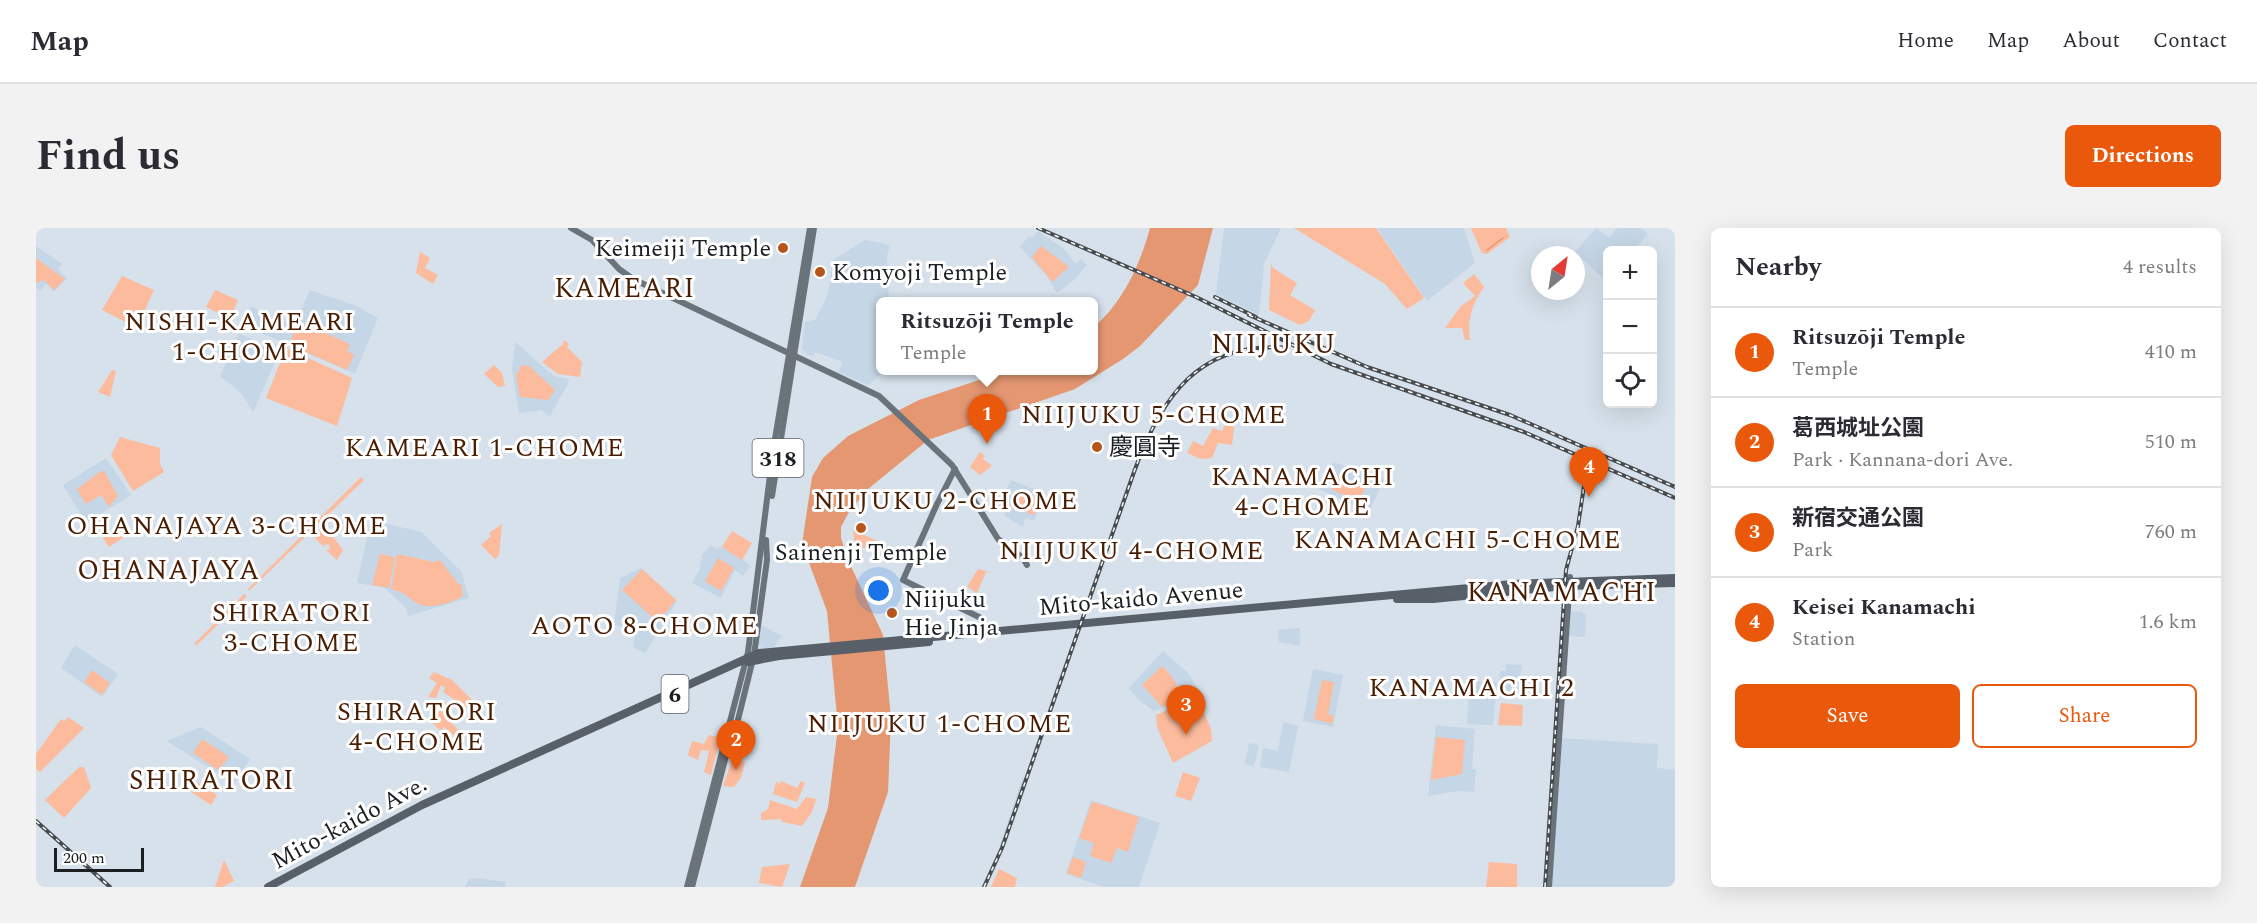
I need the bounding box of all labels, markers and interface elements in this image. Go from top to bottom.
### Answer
text: Map [30,20,89,63]
text: Home [1897,25,1954,57]
text: Map [1987,25,2029,57]
text: About [2062,25,2120,57]
text: Contact [2153,25,2227,57]
text: Find us [36,125,180,188]
button: Directions [2065,125,2221,187]
place label: Keimeiji Temple [595,231,771,267]
marker: Keimeiji Temple [776,241,790,255]
north arrow [1531,246,1585,300]
map controls [1603,246,1657,408]
button: + [1603,246,1657,300]
text: Nearby [1735,247,1821,287]
text: 4 results [2123,252,2197,282]
place label: Komyoji Temple [832,255,1007,291]
marker: Komyoji Temple [813,265,827,279]
district label: KAMEARI [554,268,696,310]
popup [876,297,1098,375]
button: − [1603,300,1657,354]
district label: NISHI-KAMEARI 1-CHOME [124,302,356,372]
text: Ritsuzōji Temple [900,305,1074,338]
text: Ritsuzōji Temple [1792,321,1965,354]
district label: NIIJUKU [1211,324,1337,366]
text: 1 [1749,337,1760,367]
text: 410 m [2145,337,2197,367]
text: Temple [900,338,967,368]
button: locate [1603,354,1657,408]
text: Temple [1792,354,1858,384]
pin: 1 [968,394,1006,444]
district label: NIIJUKU 5-CHOME [1021,395,1287,435]
text: 葛西城址公園 [1792,412,1924,445]
text: 2 [1749,427,1760,457]
text: 510 m [2145,427,2197,457]
district label: KAMEARI 1-CHOME [345,428,625,468]
place label: 慶圓寺 [1109,430,1181,466]
road number: 318 [752,439,804,477]
marker: 慶圓寺 [1090,440,1104,454]
text: Park · Kannana-dori Ave. [1792,445,2013,475]
pin: 4 [1570,448,1608,497]
district label: KANAMACHI 4-CHOME [1211,457,1395,527]
district label: NIIJUKU 2-CHOME [813,481,1079,521]
text: 新宿交通公園 [1792,502,1924,535]
district label: OHANAJAYA 3-CHOME [66,506,388,546]
text: 3 [1749,517,1760,547]
text: 760 m [2145,517,2197,547]
district label: KANAMACHI 5-CHOME [1294,520,1622,560]
marker: Sainenji Temple [854,521,868,535]
district label: NIIJUKU 4-CHOME [999,531,1265,571]
place label: Sainenji Temple [775,535,947,571]
text: Park [1792,535,1833,565]
district label: OHANAJAYA [77,550,261,592]
street label: Mito-kaido Avenue [1037,572,1245,626]
district label: KANAMACHI [1467,572,1657,614]
your location [864,576,893,605]
place label: Niijuku Hie Jinja [904,582,999,646]
text: Keisei Kanamachi [1792,591,1976,624]
district label: SHIRATORI 3-CHOME [212,593,372,663]
district label: AOTO 8-CHOME [531,606,759,646]
marker: Niijuku Hie Jinja [885,606,899,620]
text: 4 [1749,607,1760,637]
text: 1.6 km [2139,607,2197,637]
text: Station [1792,624,1855,654]
district label: KANAMACHI 2 [1369,668,1575,708]
road number: 6 [662,675,688,713]
button: Save [1735,684,1960,748]
button: Share [1972,684,2197,748]
pin: 3 [1166,686,1206,735]
district label: SHIRATORI 4-CHOME [337,692,497,762]
district label: NIIJUKU 1-CHOME [807,704,1073,744]
pin: 2 [716,720,756,770]
district label: SHIRATORI [129,760,295,802]
street label: Mito-kaido Ave. [265,767,434,879]
scale bar [54,845,144,872]
text: 200 m [63,846,105,870]

